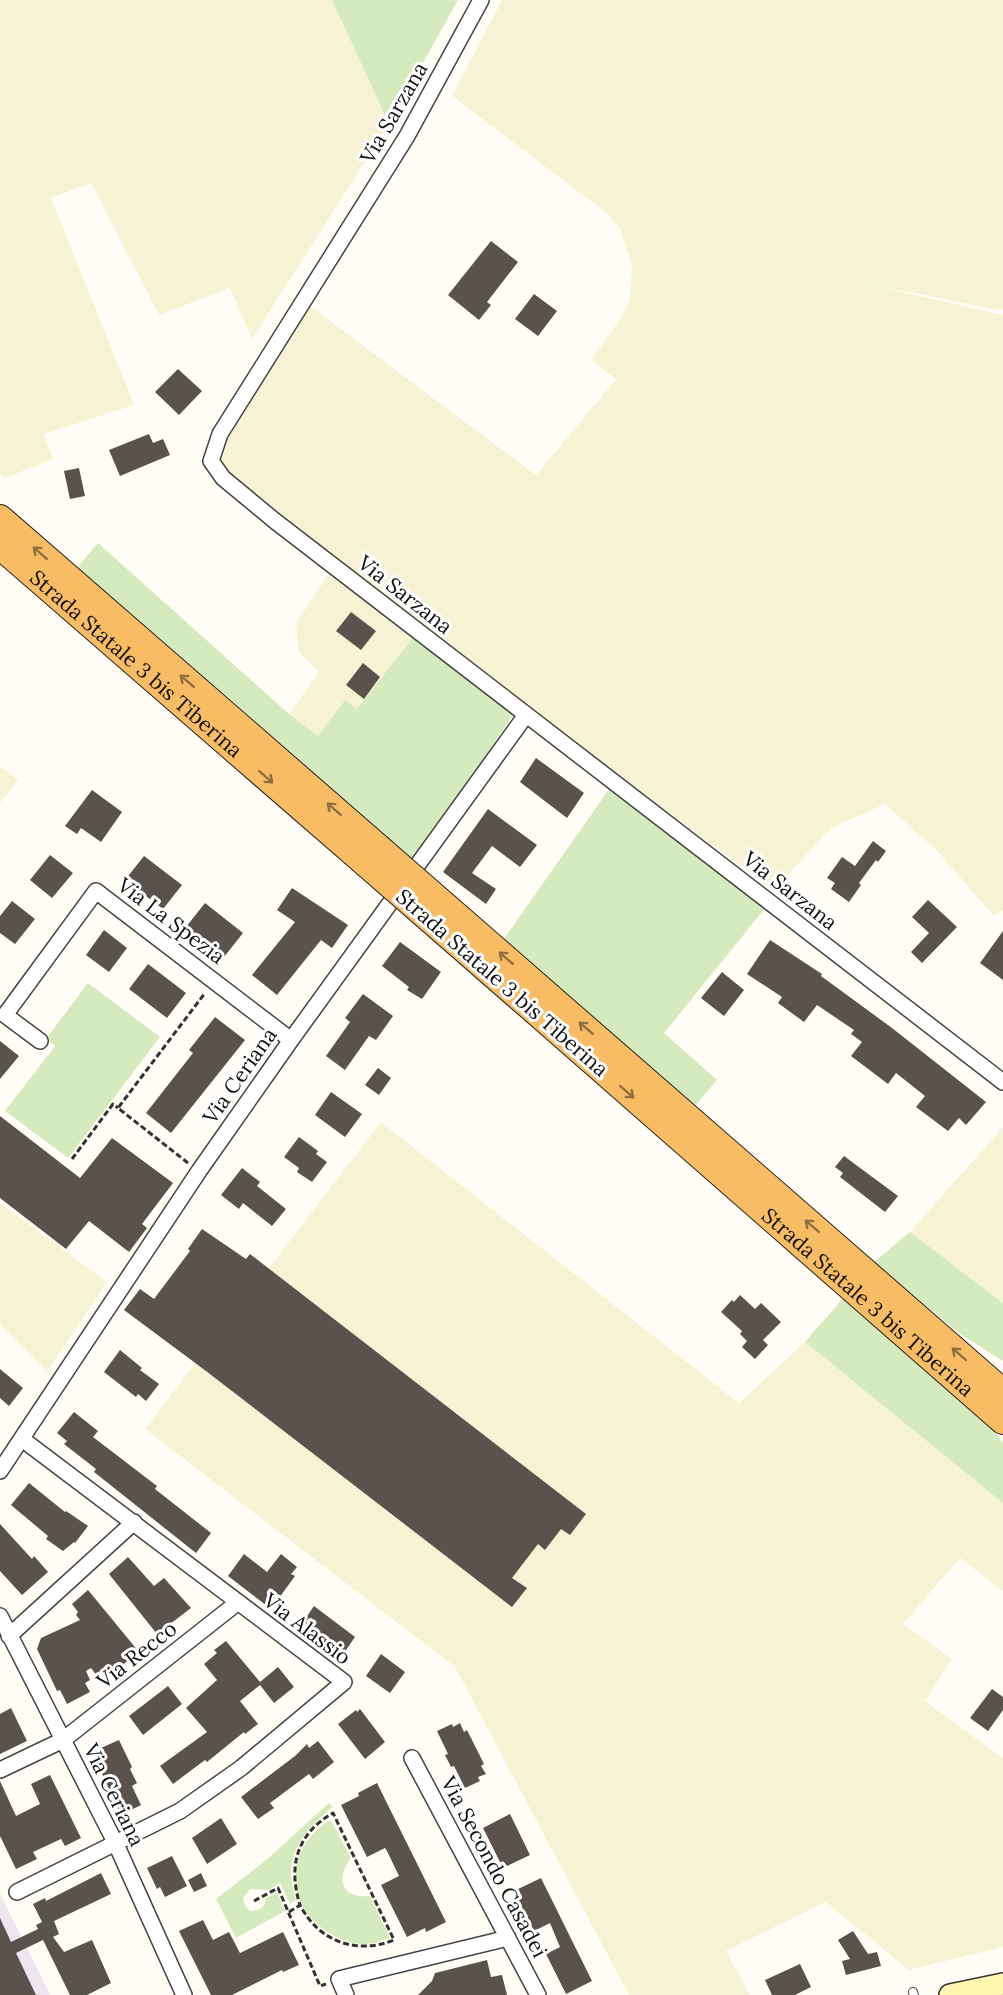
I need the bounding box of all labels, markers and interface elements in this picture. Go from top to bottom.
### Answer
street label: Via Sarzana [353,57,433,169]
one-way arrow [33,546,48,560]
street label: Via Sarzana [352,549,458,640]
street label: Strada Statale 3 bis Tiberina [24,564,248,764]
one-way arrow [179,674,195,687]
one-way arrow [258,770,273,784]
one-way arrow [326,802,342,815]
street label: Via Sarzana [737,845,843,936]
street label: Via La Spezia [111,871,231,970]
street label: Strada Statale 3 bis Tiberina [390,883,614,1082]
one-way arrow [499,951,514,965]
one-way arrow [579,1021,594,1035]
street label: Via Ceriana [196,1022,283,1130]
one-way arrow [619,1085,634,1099]
street label: Strada Statale 3 bis Tiberina [756,1202,980,1402]
one-way arrow [804,1219,820,1232]
one-way arrow [952,1347,967,1361]
street label: Via Alassio [257,1586,357,1670]
street label: Via Recco [90,1615,182,1695]
street label: Via Ceriana [78,1738,151,1851]
street label: Via Secondo Casadei [435,1771,554,1962]

